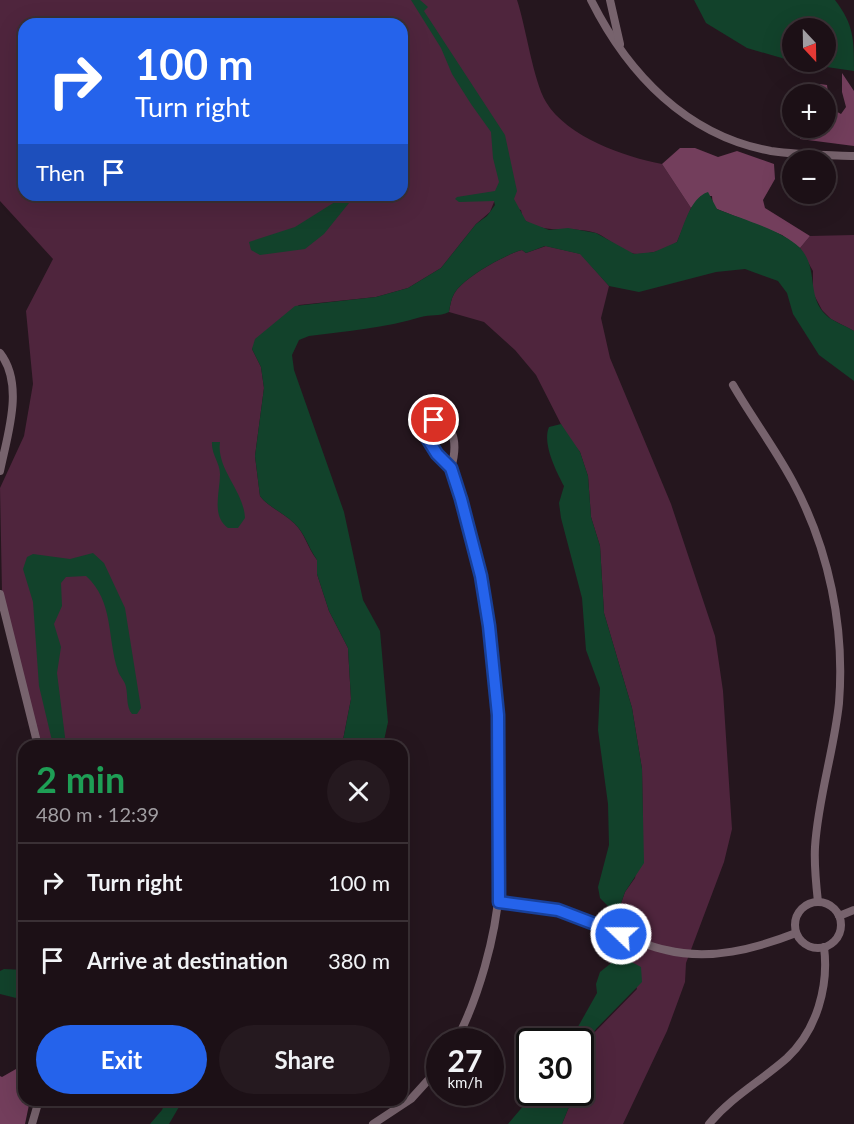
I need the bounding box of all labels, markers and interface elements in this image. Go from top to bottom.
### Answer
north arrow [782,18,836,72]
map controls [782,18,836,204]
text: 100 m [135,39,253,89]
icon: right [36,42,114,120]
button: + [782,84,836,138]
text: Turn right [135,90,250,123]
button: − [782,150,836,204]
icon: arrive [97,156,130,189]
text: Then [36,159,85,186]
pin [408,394,459,445]
icon: arrive [417,403,450,436]
text: 2 min [36,757,125,801]
button: close [327,760,390,823]
text: 480 m · 12:39 [36,802,159,826]
icon: right [36,866,69,899]
text: Turn right [87,869,182,896]
text: 100 m [328,869,390,896]
position arrow [589,902,653,966]
icon: arrive [36,944,69,977]
text: Arrive at destination [87,947,288,974]
text: 380 m [328,947,390,974]
button: Exit [36,1025,207,1094]
button: Share [219,1025,390,1094]
speed limit sign: 30 [516,1028,594,1106]
text: 27 [448,1042,482,1078]
text: km/h [447,1073,483,1091]

